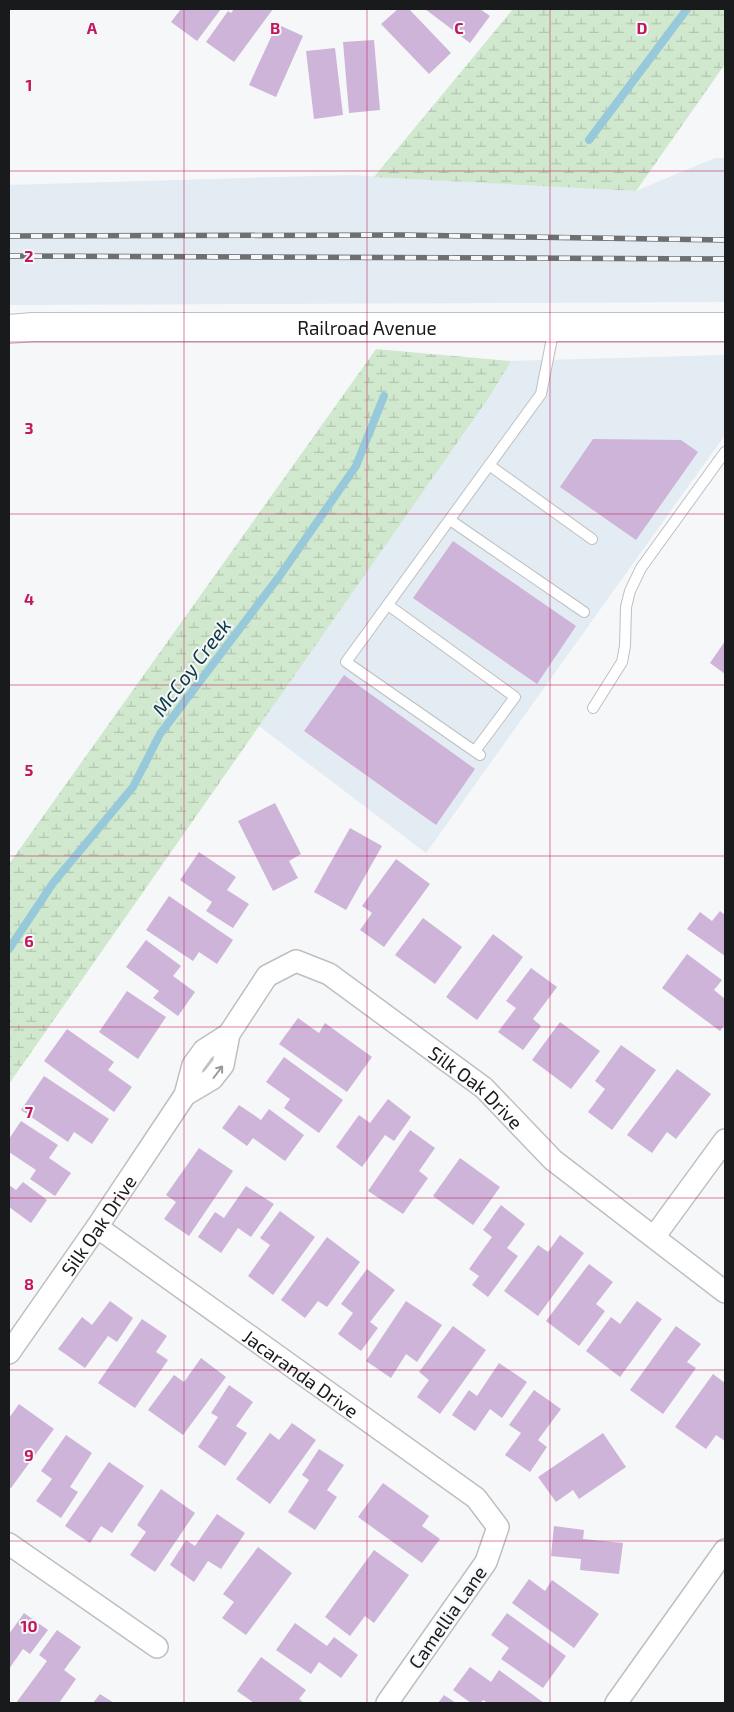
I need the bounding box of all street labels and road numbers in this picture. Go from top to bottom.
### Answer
street label: Railroad Avenue [297,316,437,339]
street label: Silk Oak Drive [425,1040,528,1133]
street label: Silk Oak Drive [55,1170,140,1280]
street label: Jacaranda Drive [239,1324,363,1422]
street label: Camellia Lane [403,1561,491,1673]

